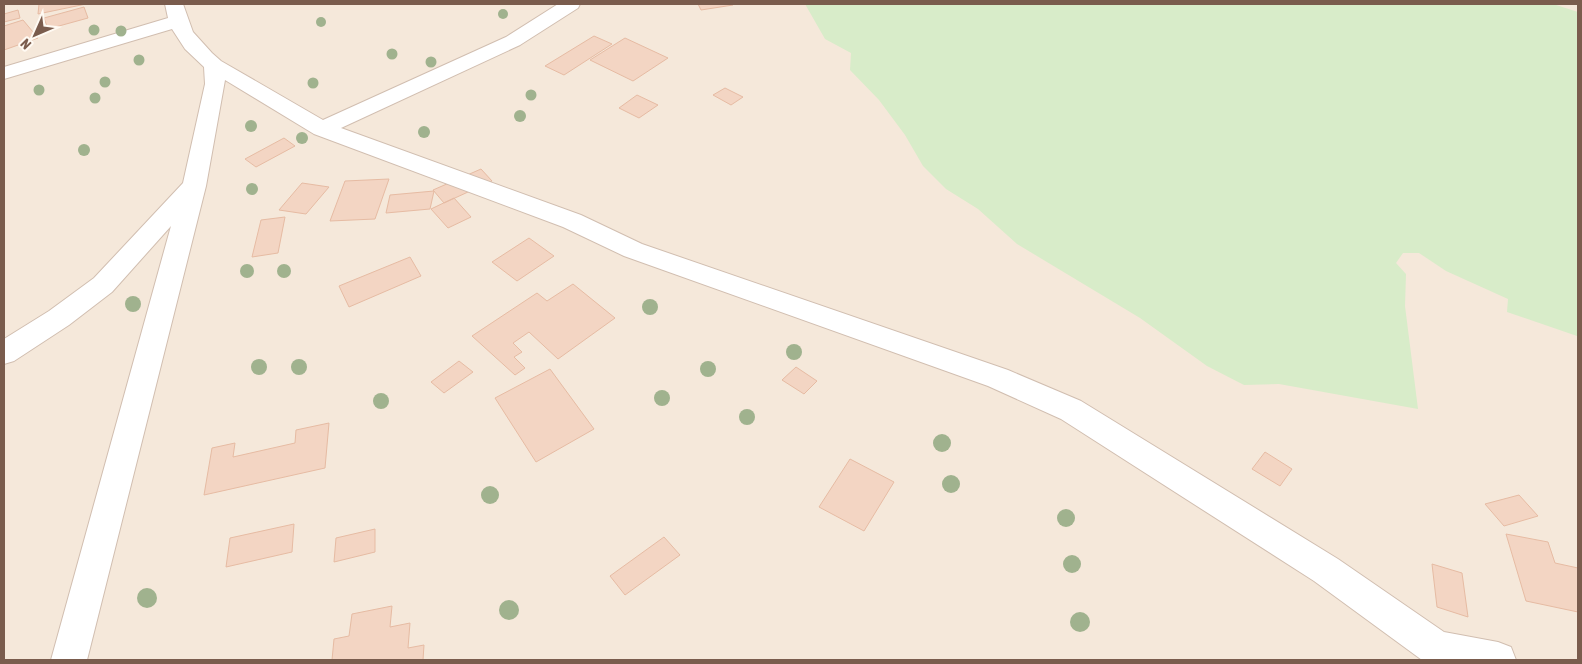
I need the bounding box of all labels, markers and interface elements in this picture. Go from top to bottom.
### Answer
north arrow [10,10,60,60]
text: N [17,36,34,53]

